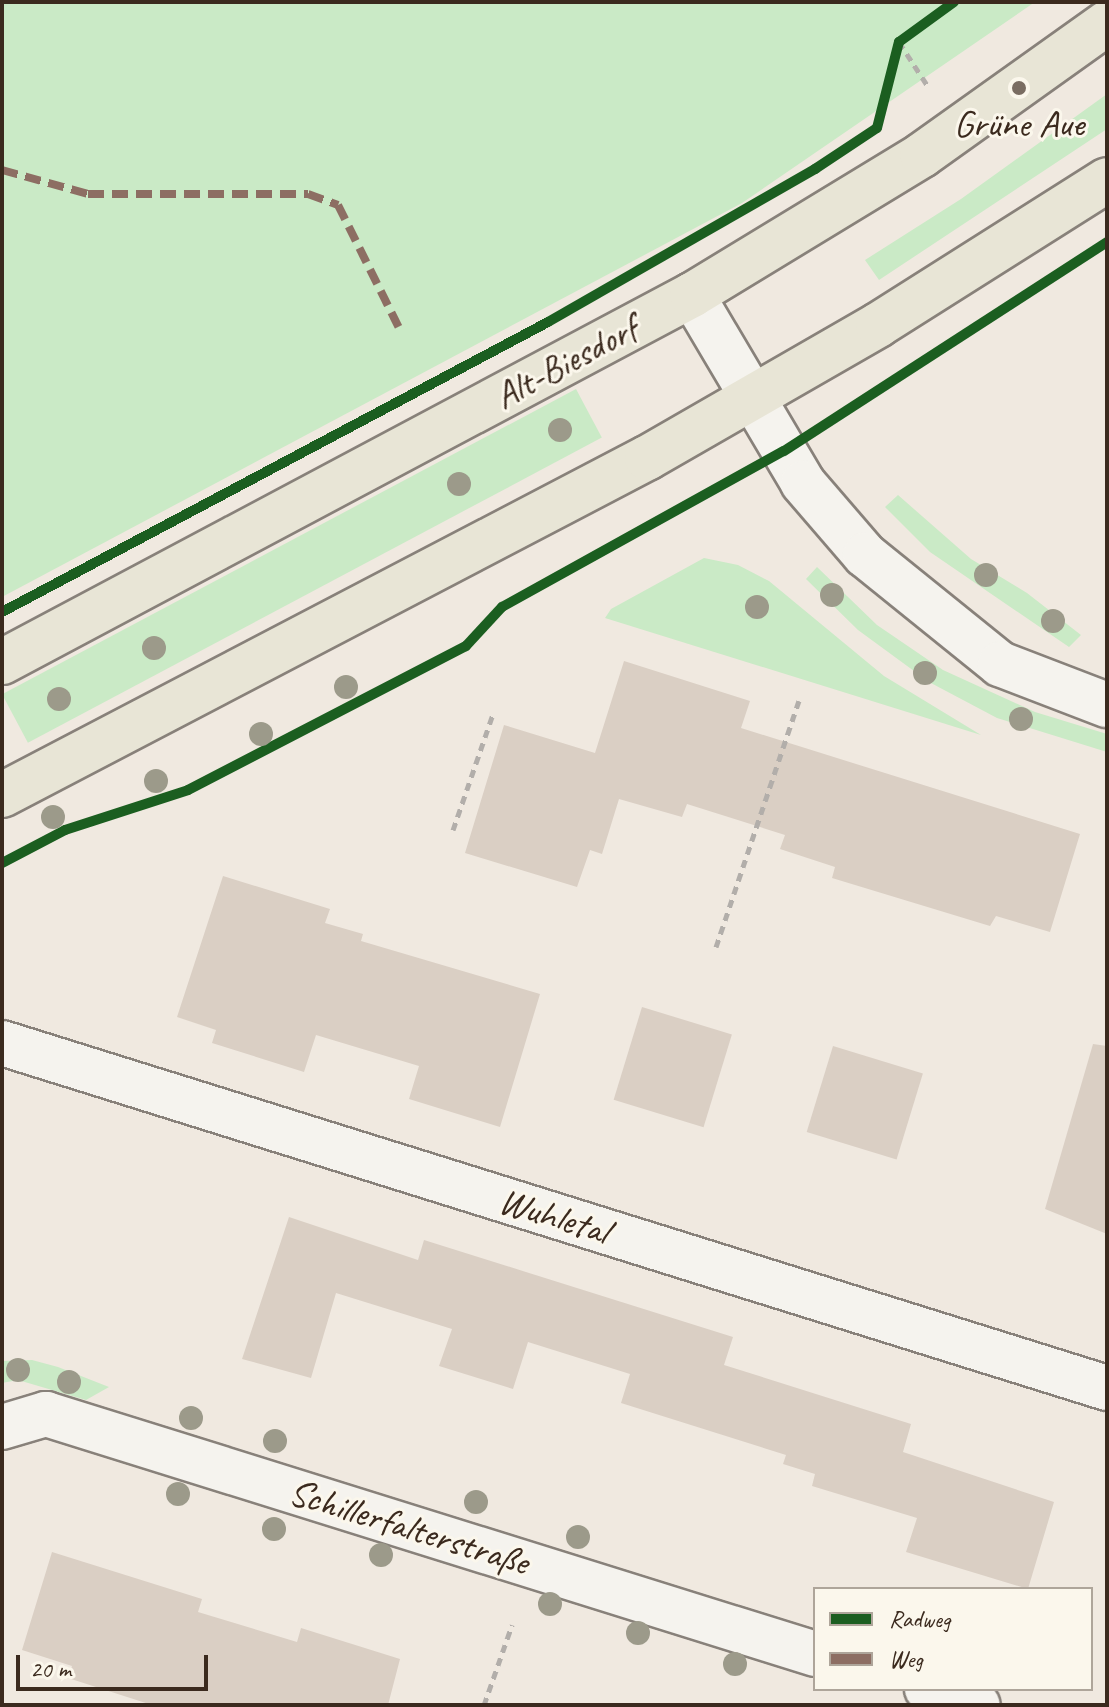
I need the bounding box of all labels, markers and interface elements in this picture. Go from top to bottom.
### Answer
marker: Grüne Aue [1010,79,1028,97]
place label: Grüne Aue [954,101,1084,147]
street label: Alt-Biesdorf [486,305,646,419]
street label: Wuhletal [494,1178,614,1254]
street label: Schillerfalterstraße [284,1469,534,1585]
legend [813,1587,1093,1691]
text: Radweg [889,1604,950,1634]
scale bar [20,1639,212,1689]
text: Weg [889,1644,923,1674]
text: 20 m [30,1654,71,1684]

